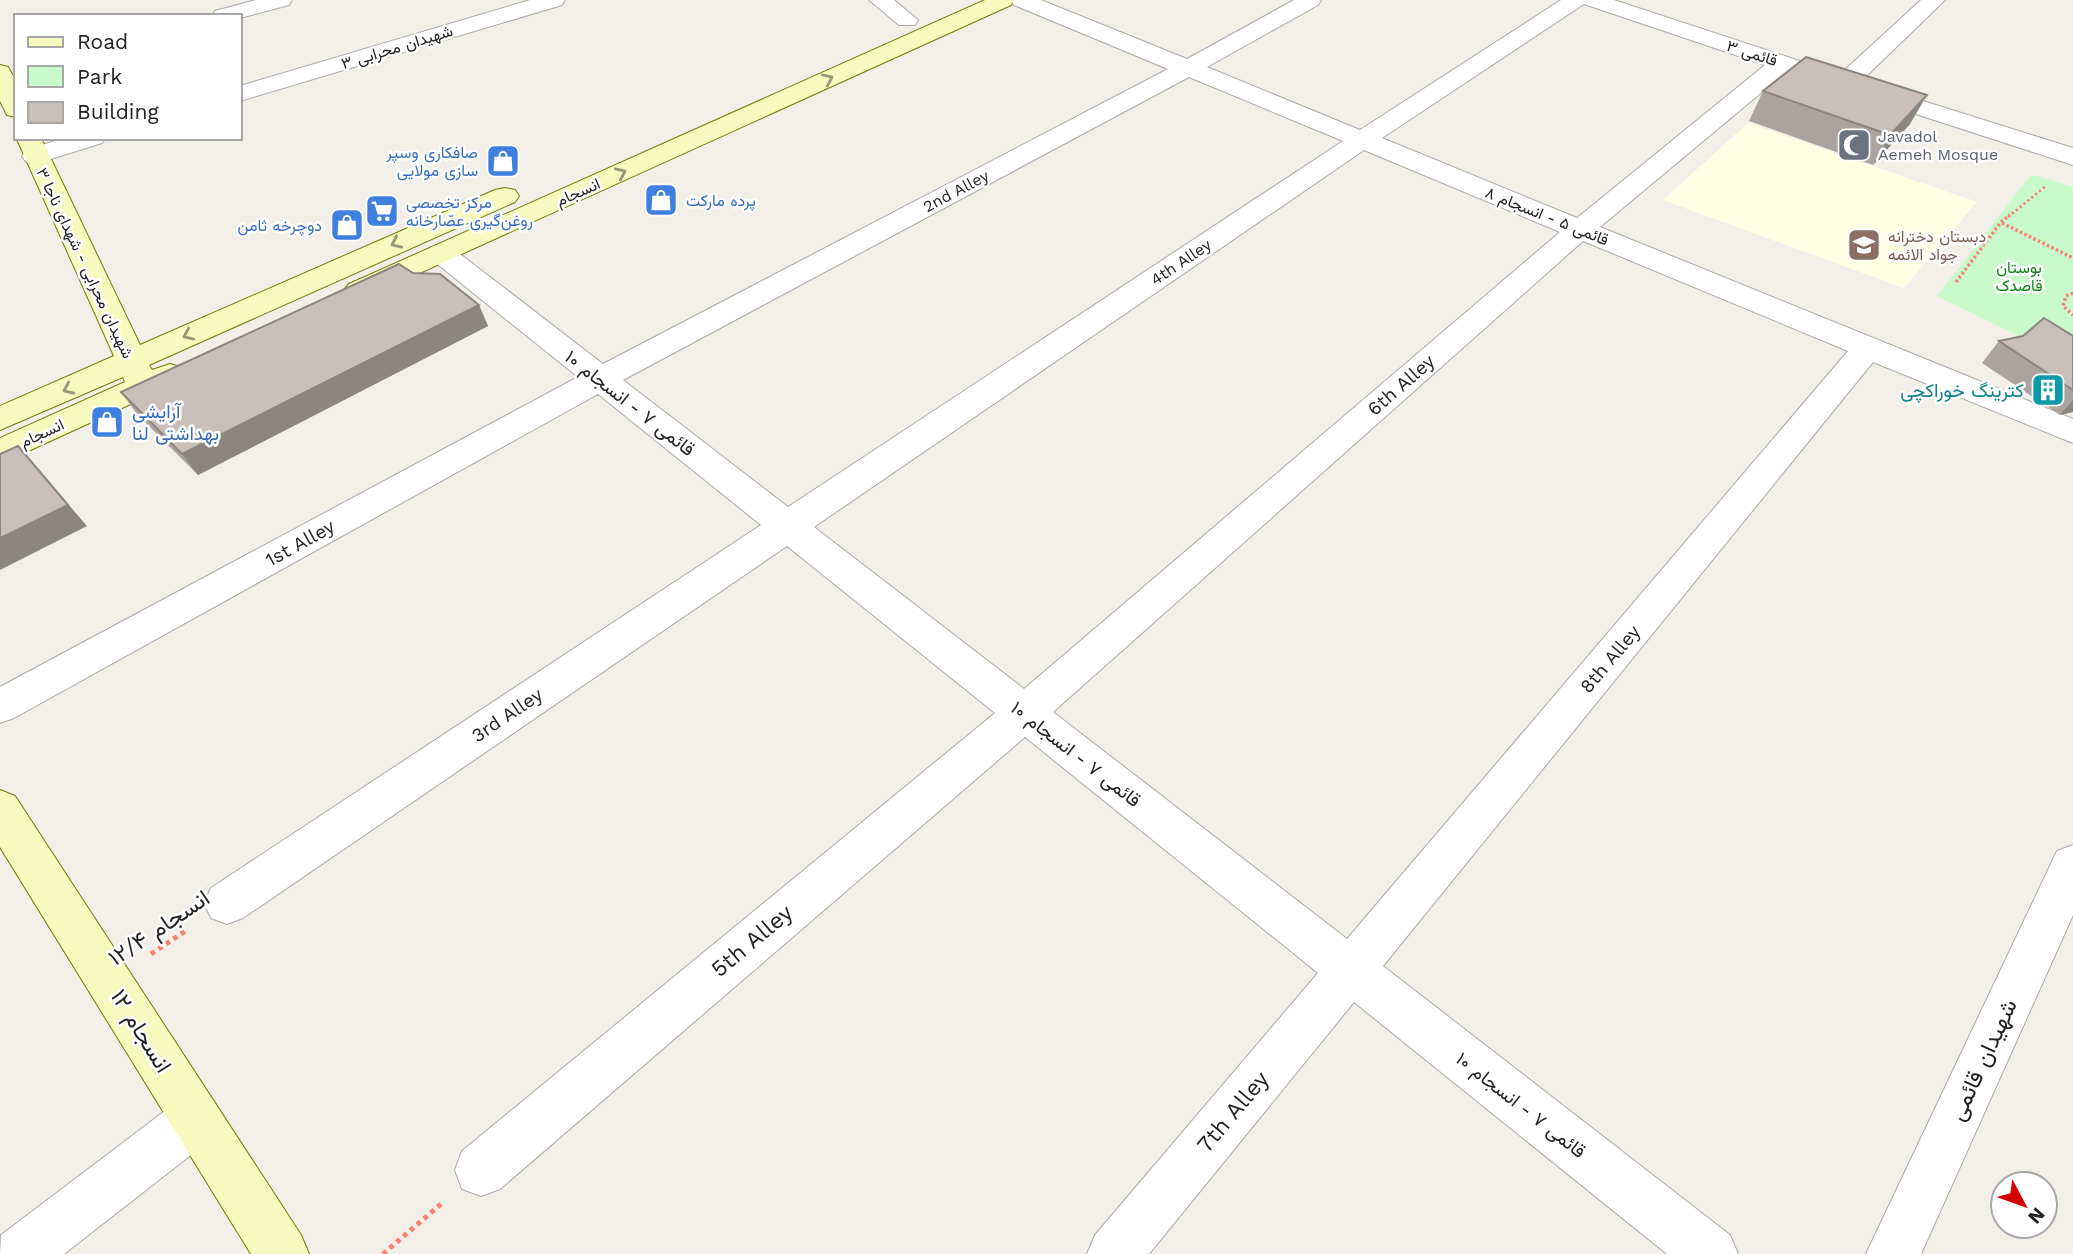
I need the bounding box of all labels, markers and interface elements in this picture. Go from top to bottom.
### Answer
legend [14,14,242,140]
street label: شهیدان محرابی ۳ [339,21,455,74]
text: Road [77,29,128,54]
street label: قائمی ۳ [1724,36,1780,71]
text: Park [77,64,122,89]
one-way arrow [821,73,833,87]
text: Building [77,99,159,124]
mosque icon: Javadol Aemeh Mosque [1835,126,1873,164]
place label: Javadol Aemeh Mosque [1878,127,1998,164]
shop icon: صافکاری وسپر سازی مولایی [484,142,522,180]
place label: صافکاری وسپر سازی مولایی [385,143,478,181]
street label: شهیدان محرابی - شهدای ناجا ۳ [32,165,138,362]
street label: 2nd Alley [920,165,993,216]
one-way arrow [613,167,626,181]
street label: انسجام [553,174,603,211]
shop icon: پرده مارکت [642,181,680,219]
street label: قائمی ۵ - انسجام ۸ [1482,183,1611,250]
place label: پرده مارکت [686,191,756,212]
supermarket icon: مرکز تخصصی روغن‌گیری عصّارخانه [363,192,401,230]
place label: مرکز تخصصی روغن‌گیری عصّارخانه [406,193,533,231]
shop icon: دوچرخه ثامن [328,206,366,244]
place label: دوچرخه ثامن [238,216,322,237]
school or university icon: دبستان دخترانه جواد الائمه [1845,226,1883,264]
place label: دبستان دخترانه جواد الائمه [1888,227,1986,265]
one-way arrow [391,235,403,249]
street label: 4th Alley [1147,235,1215,289]
park label: بوستان قاصدک [1995,258,2043,295]
one-way arrow [182,327,195,341]
street label: قائمی ۷ - انسجام ۱۰ [560,345,699,462]
street label: 6th Alley [1363,349,1439,420]
building icon: کترینگ خوراکچی [2029,371,2067,409]
place label: کترینگ خوراکچی [1900,379,2024,404]
one-way arrow [63,381,75,395]
place label: آرایشی بهداشتی لنا [132,400,219,445]
shop icon: آرایشی بهداشتی لنا [88,403,126,441]
street label: انسجام [17,415,67,452]
street label: 1st Alley [261,515,339,571]
street label: 8th Alley [1575,620,1645,698]
street label: 3rd Alley [467,683,547,747]
street label: قائمی ۷ - انسجام ۱۰ [1006,696,1145,813]
street label: انسجام ۱۲/۴ [103,884,215,973]
street label: 5th Alley [706,899,798,983]
street label: انسجام ۱۲ [104,984,177,1078]
street label: شهیدان قائمی [1943,995,2024,1125]
street label: قائمی ۷ - انسجام ۱۰ [1451,1047,1590,1164]
street label: 7th Alley [1191,1066,1275,1158]
north arrow [1989,1170,2059,1240]
text: N [2023,1203,2050,1229]

